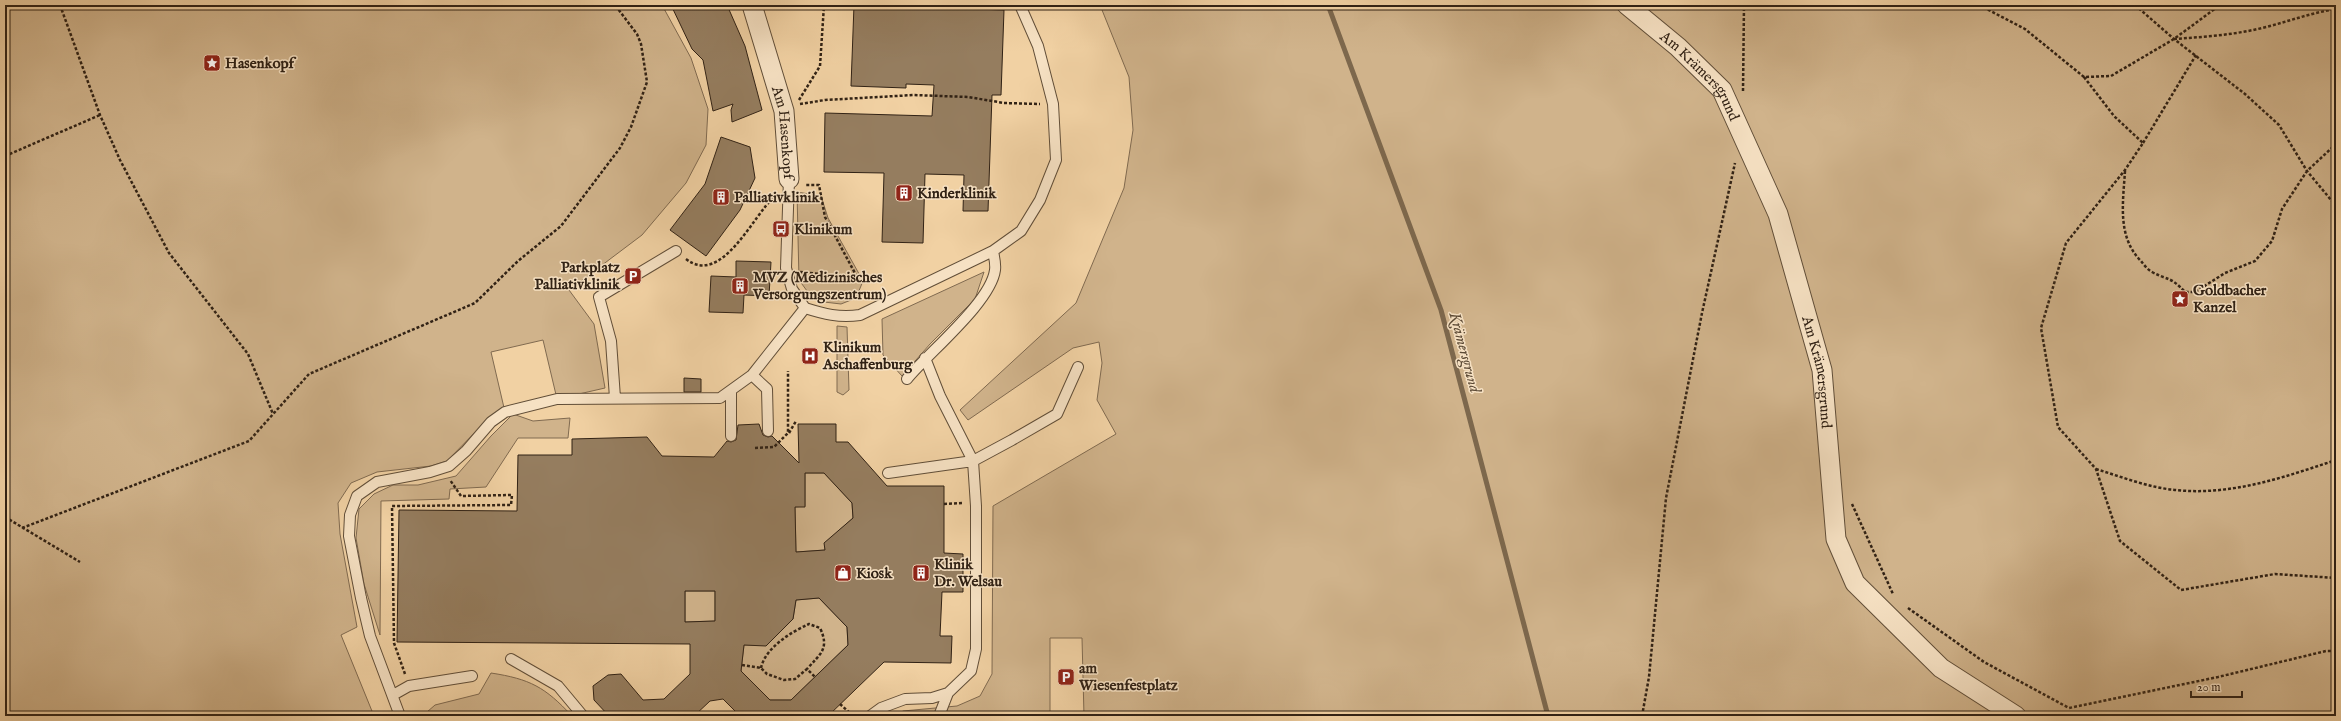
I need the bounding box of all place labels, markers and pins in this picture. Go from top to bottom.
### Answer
place icon: Hasenkopf [202,53,222,73]
place label: Hasenkopf [225,54,297,73]
building icon: Kinderklinik [894,183,914,203]
place label: Kinderklinik [917,184,997,203]
building icon: Palliativklinik [711,187,731,207]
place label: Palliativklinik [734,188,821,207]
bus stop icon: Klinikum [771,219,791,239]
place label: Klinikum [794,220,853,239]
place label: Parkplatz Palliativklinik [534,258,621,294]
parking icon: Parkplatz Palliativklinik [623,266,643,286]
place label: MVZ (Medizinisches Versorgungszentrum) [752,268,886,304]
building icon: MVZ (Medizinisches Versorgungszentrum) [730,276,750,296]
place label: Goldbacher Kanzel [2193,281,2267,317]
place icon: Goldbacher Kanzel [2170,289,2190,309]
place label: Klinikum Aschaffenburg [822,338,913,374]
hospital icon: Klinikum Aschaffenburg [800,346,820,366]
place label: Klinik Dr. Welsau [934,555,1002,591]
shop icon: Kiosk [833,563,853,583]
building icon: Klinik Dr. Welsau [911,563,931,583]
place label: Kiosk [856,564,893,583]
place label: am Wiesenfestplatz [1078,659,1178,695]
parking icon: am Wiesenfestplatz [1056,667,1076,687]

